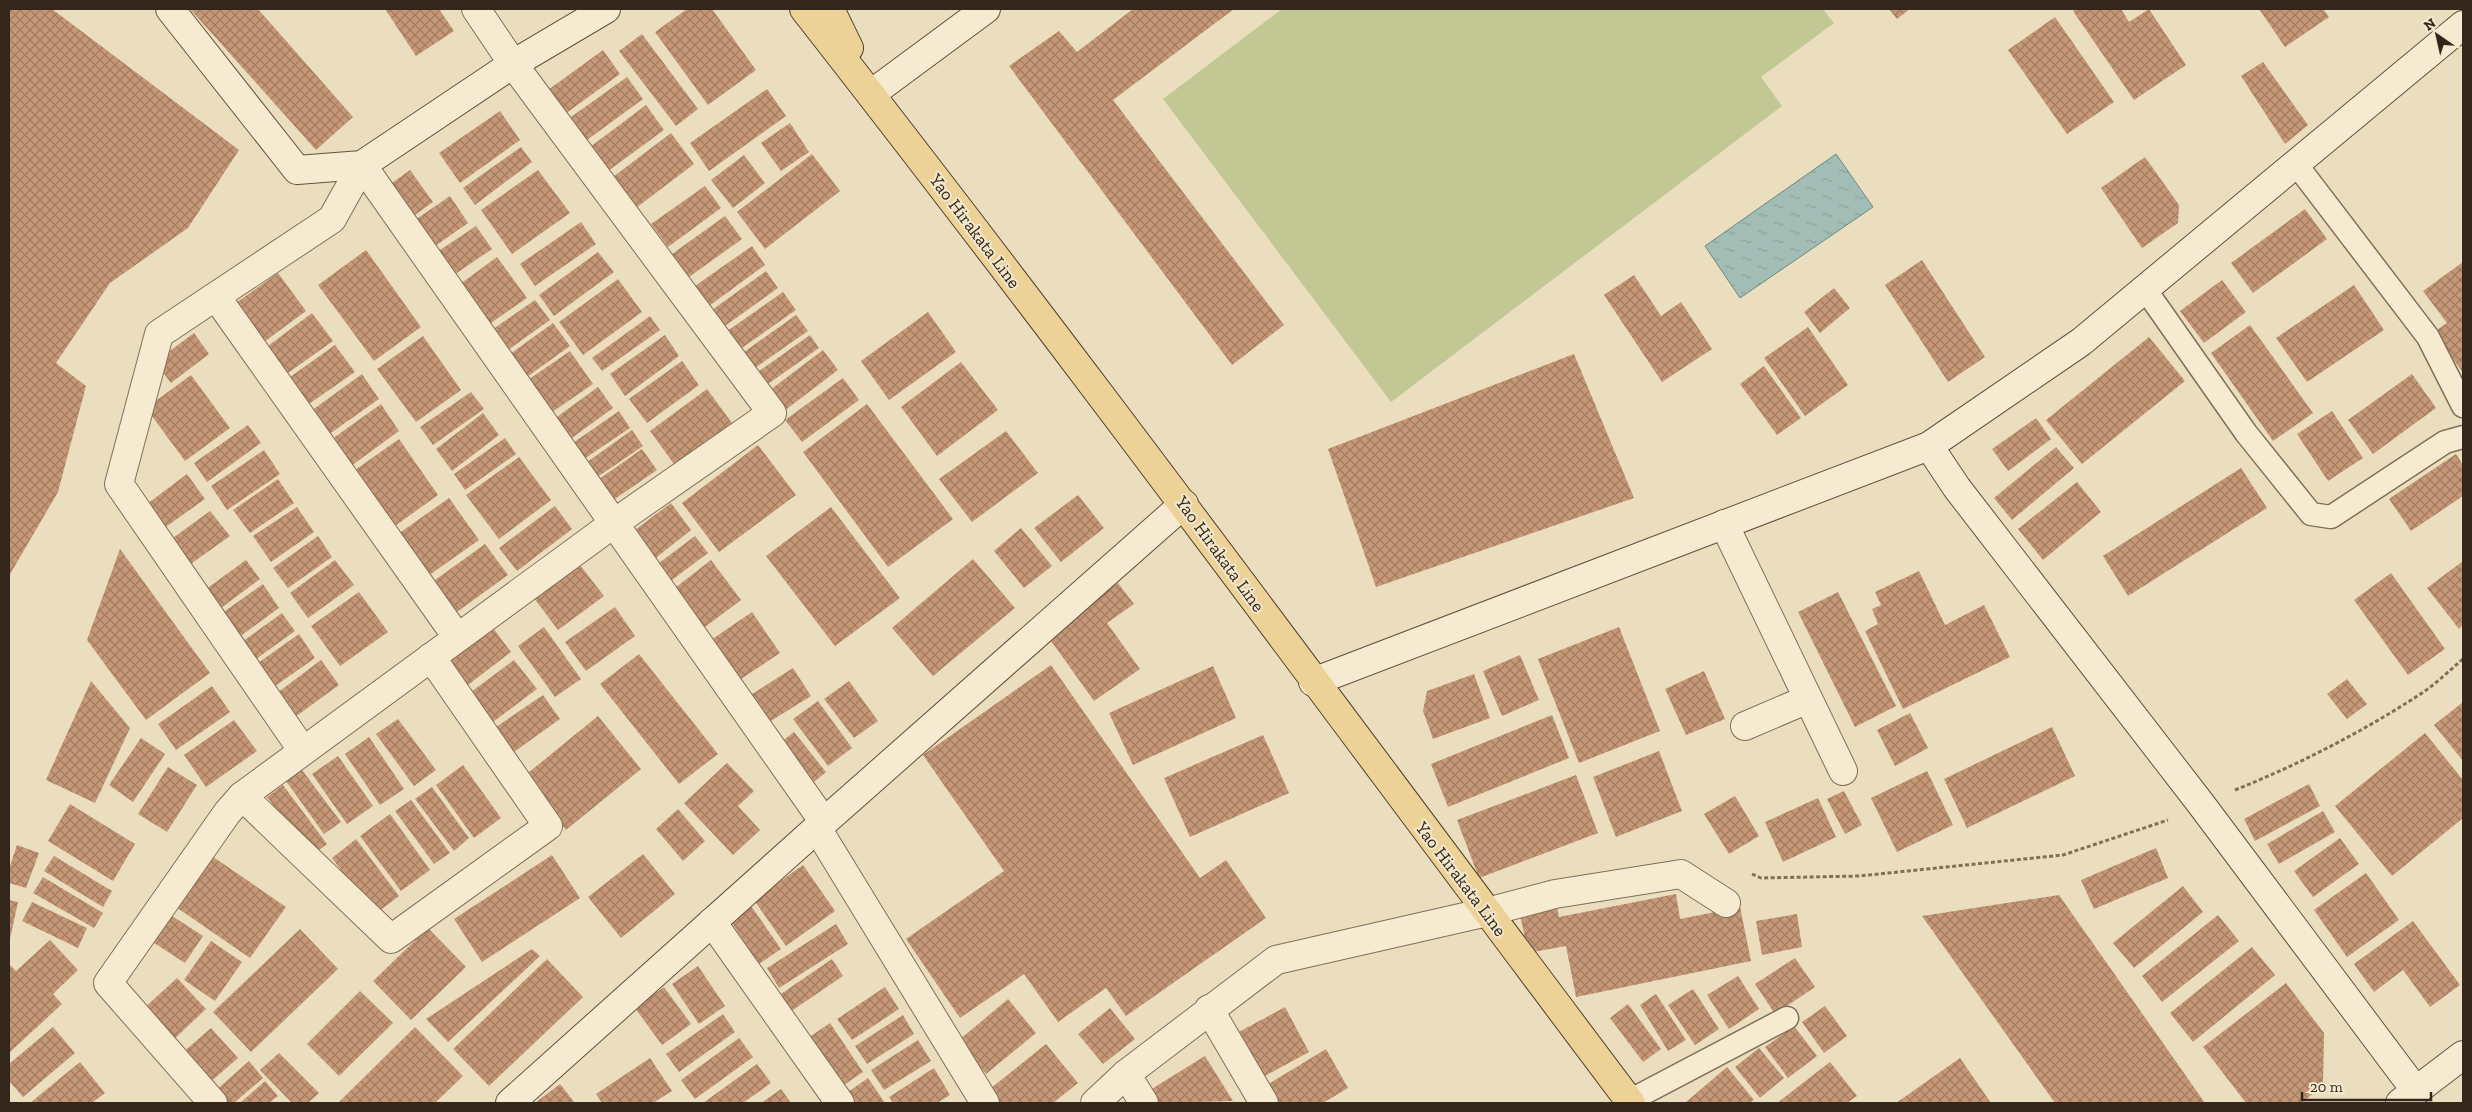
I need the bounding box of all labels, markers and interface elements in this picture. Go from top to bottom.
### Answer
north arrow [2412,10,2462,60]
text: N [2421,14,2439,35]
street label: Yao Hirakata Line [924,169,1025,293]
street label: Yao Hirakata Line [1170,491,1269,616]
street label: Yao Hirakata Line [1410,817,1511,941]
scale bar [2302,1070,2431,1102]
text: 20 m [2310,1078,2343,1096]

